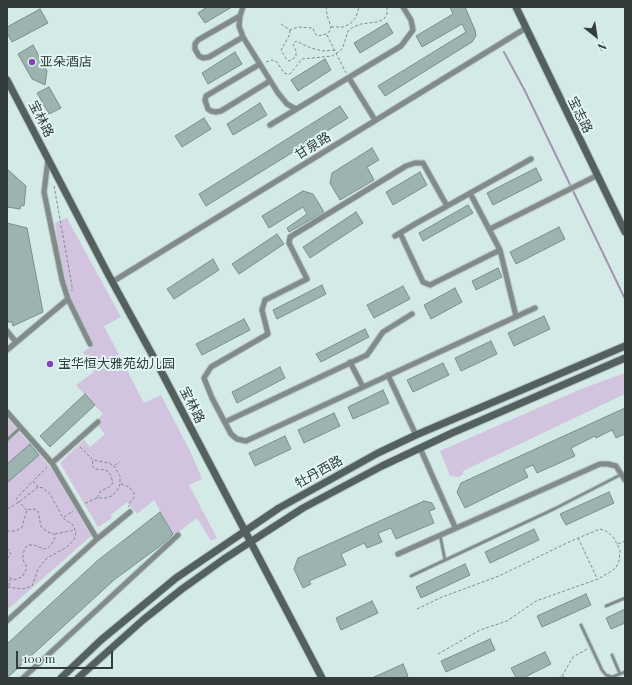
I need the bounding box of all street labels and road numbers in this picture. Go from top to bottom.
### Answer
street label: 宝志路 [564,94,596,136]
street label: 宝林路 [25,98,57,140]
street label: 甘泉路 [292,129,334,163]
street label: 宝林路 [176,384,208,426]
street label: 牡丹西路 [292,453,346,491]

